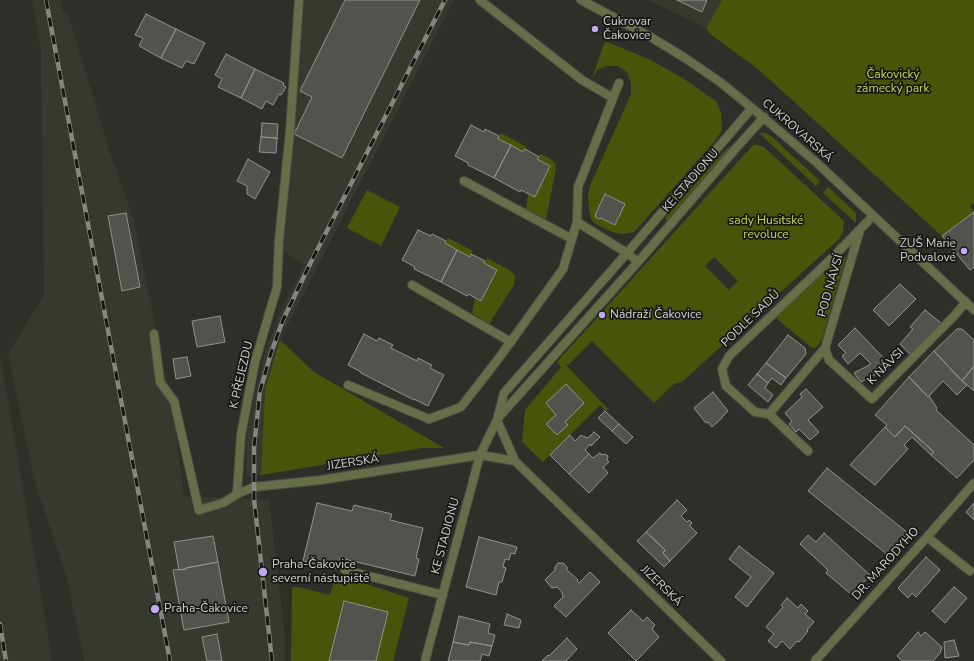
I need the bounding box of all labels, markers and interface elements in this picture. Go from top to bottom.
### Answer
place label: Cukrovar Čakovice [603,15,651,43]
marker: Cukrovar Čakovice [590,24,600,34]
park label: Čakovický zámecký park [857,68,929,96]
street label: CUKROVARSKÁ [759,96,835,166]
street label: KE STADIONU [660,147,722,215]
park label: sady Husitské revoluce [728,214,804,242]
place label: ZUŠ Marie Podvalové [900,237,956,265]
marker: ZUŠ Marie Podvalové [959,246,969,256]
street label: POD NÁVSÍ [815,253,847,319]
street label: PODLE SADŮ [719,287,783,351]
place label: Nádraží Čakovice [610,308,702,322]
marker: Nádraží Čakovice [597,310,607,320]
street label: K PŘEJEZDU [227,340,257,410]
street label: K NÁVSI [865,346,907,388]
street label: JIZERSKÁ [326,452,380,474]
street label: KE STADIONU [429,496,463,576]
street label: DR. MARODYHO [850,525,922,603]
place label: Praha-Čakovice severní nástupiště [272,558,369,586]
street label: JIZERSKÁ [637,563,685,609]
marker: Praha-Čakovice severní nástupiště [257,566,269,578]
place label: Praha-Čakovice [164,602,248,616]
marker: Praha-Čakovice [149,603,161,615]

